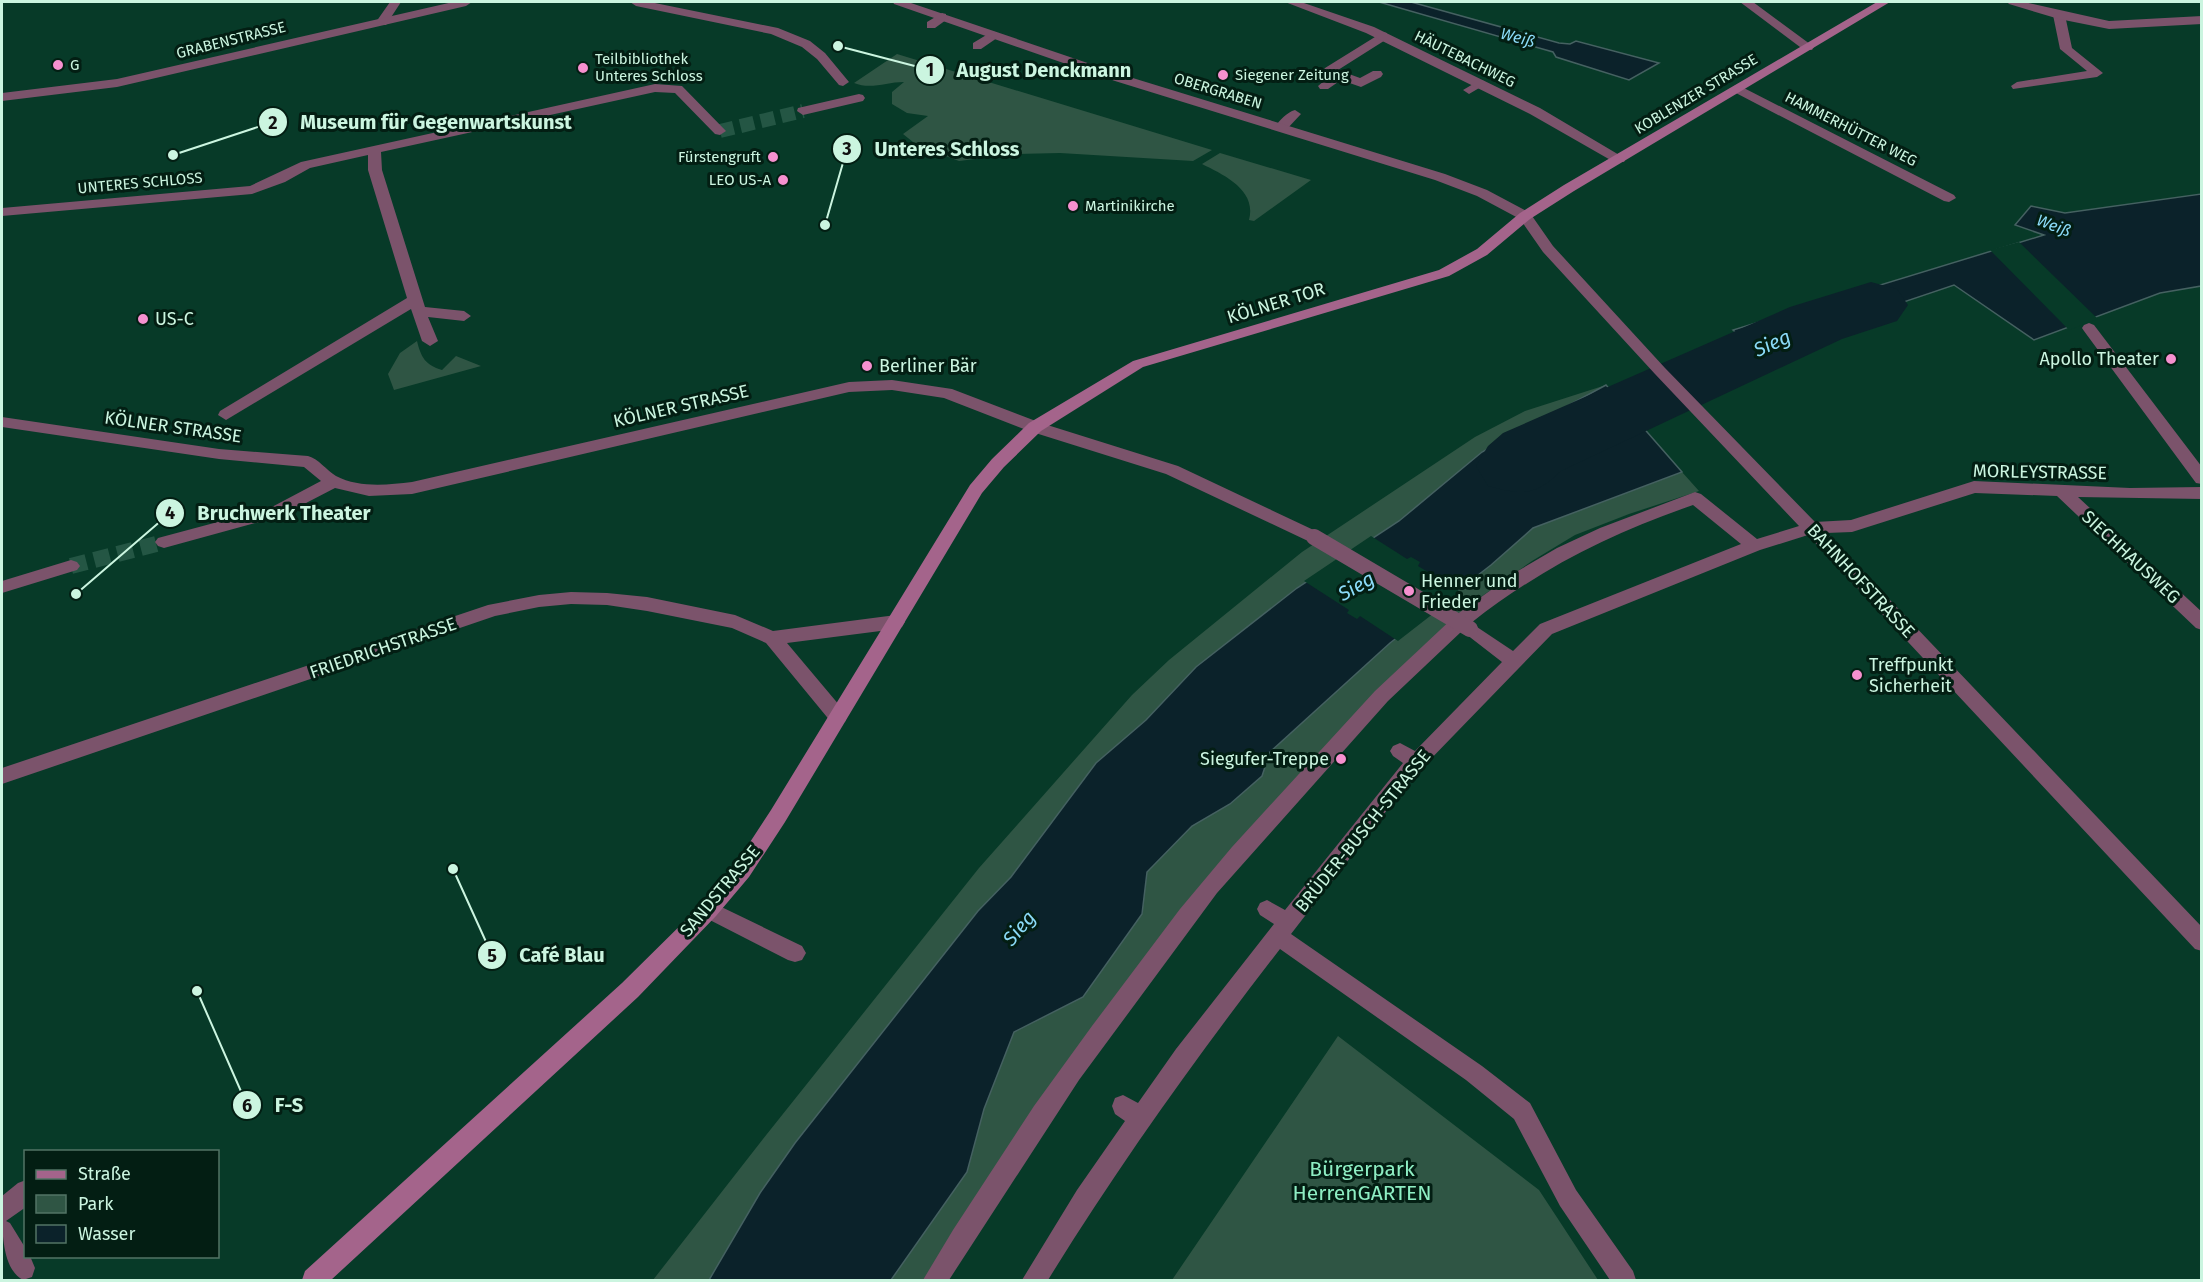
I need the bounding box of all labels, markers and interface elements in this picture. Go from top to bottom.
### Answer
street label: GRABENSTRASSE [174,18,288,62]
water label: Weiß [1498,24,1537,51]
street label: HÄUTEBACHWEG [1412,27,1518,91]
place label: Teilbibliothek Unteres Schloss [595,50,703,85]
street label: KOBLENZER STRASSE [1631,50,1761,138]
callout: August Denckmann [915,51,1144,89]
place label: G [70,56,79,74]
marker: G [51,58,65,72]
text: August Denckmann [956,58,1131,82]
text: 1 [926,59,934,81]
marker: Teilbibliothek Unteres Schloss [576,61,590,75]
place label: Siegener Zeitung [1235,66,1349,84]
marker: Siegener Zeitung [1216,68,1230,82]
street label: OBERGRABEN [1172,69,1264,113]
street label: HAMMERHÜTTER WEG [1782,88,1920,170]
callout: Museum für Gegenwartskunst [258,103,584,141]
text: Museum für Gegenwartskunst [300,110,572,134]
text: 2 [268,112,278,134]
callout: Unteres Schloss [832,130,1031,168]
text: Unteres Schloss [874,137,1020,161]
text: 3 [841,138,852,160]
place label: Fürstengruft [678,148,762,166]
marker: Fürstengruft [766,150,780,164]
street label: UNTERES SCHLOSS [77,169,203,197]
place label: LEO US-A [709,171,771,189]
marker: LEO US-A [776,173,790,187]
place label: Martinikirche [1085,197,1175,215]
marker: Martinikirche [1066,199,1080,213]
water label: Weiß [2034,210,2074,241]
street label: KÖLNER TOR [1224,278,1328,328]
place label: US-C [155,308,194,330]
marker: US-C [136,312,150,326]
water label: Sieg [1749,324,1794,362]
place label: Apollo Theater [2039,348,2159,370]
marker: Apollo Theater [2164,352,2178,366]
place label: Berliner Bär [879,355,977,377]
marker: Berliner Bär [860,359,874,373]
street label: KÖLNER STRASSE [611,380,751,432]
street label: KÖLNER STRASSE [103,406,243,448]
street label: MORLEYSTRASSE [1973,460,2107,484]
callout: Bruchwerk Theater [155,494,382,532]
text: Bruchwerk Theater [197,501,372,525]
text: 4 [165,502,175,524]
street label: SIECHHAUSWEG [2077,506,2185,608]
street label: BAHNHOFSTRASSE [1803,519,1919,643]
water label: Sieg [1333,566,1379,606]
place label: Henner und Frieder [1421,570,1517,613]
marker: Henner und Frieder [1402,584,1416,598]
street label: FRIEDRICHSTRASSE [307,613,459,683]
place label: Treffpunkt Sicherheit [1869,654,1954,697]
marker: Treffpunkt Sicherheit [1850,668,1864,682]
street label: BRÜDER-BUSCH-STRASSE [1291,745,1435,917]
place label: Siegufer-Treppe [1200,748,1329,770]
marker: Siegufer-Treppe [1334,752,1348,766]
street label: SANDSTRASSE [675,841,765,941]
water label: Sieg [997,906,1040,951]
callout: Café Blau [477,936,616,974]
text: Café Blau [519,943,605,967]
text: 5 [487,945,497,967]
callout: F-S [232,1086,315,1124]
text: F-S [275,1093,303,1117]
text: 6 [242,1095,252,1117]
legend [24,1150,219,1258]
park label: Bürgerpark HerrenGARTEN [1292,1156,1432,1206]
text: Straße [78,1163,131,1185]
text: Park [78,1193,114,1215]
text: Wasser [78,1223,135,1245]

